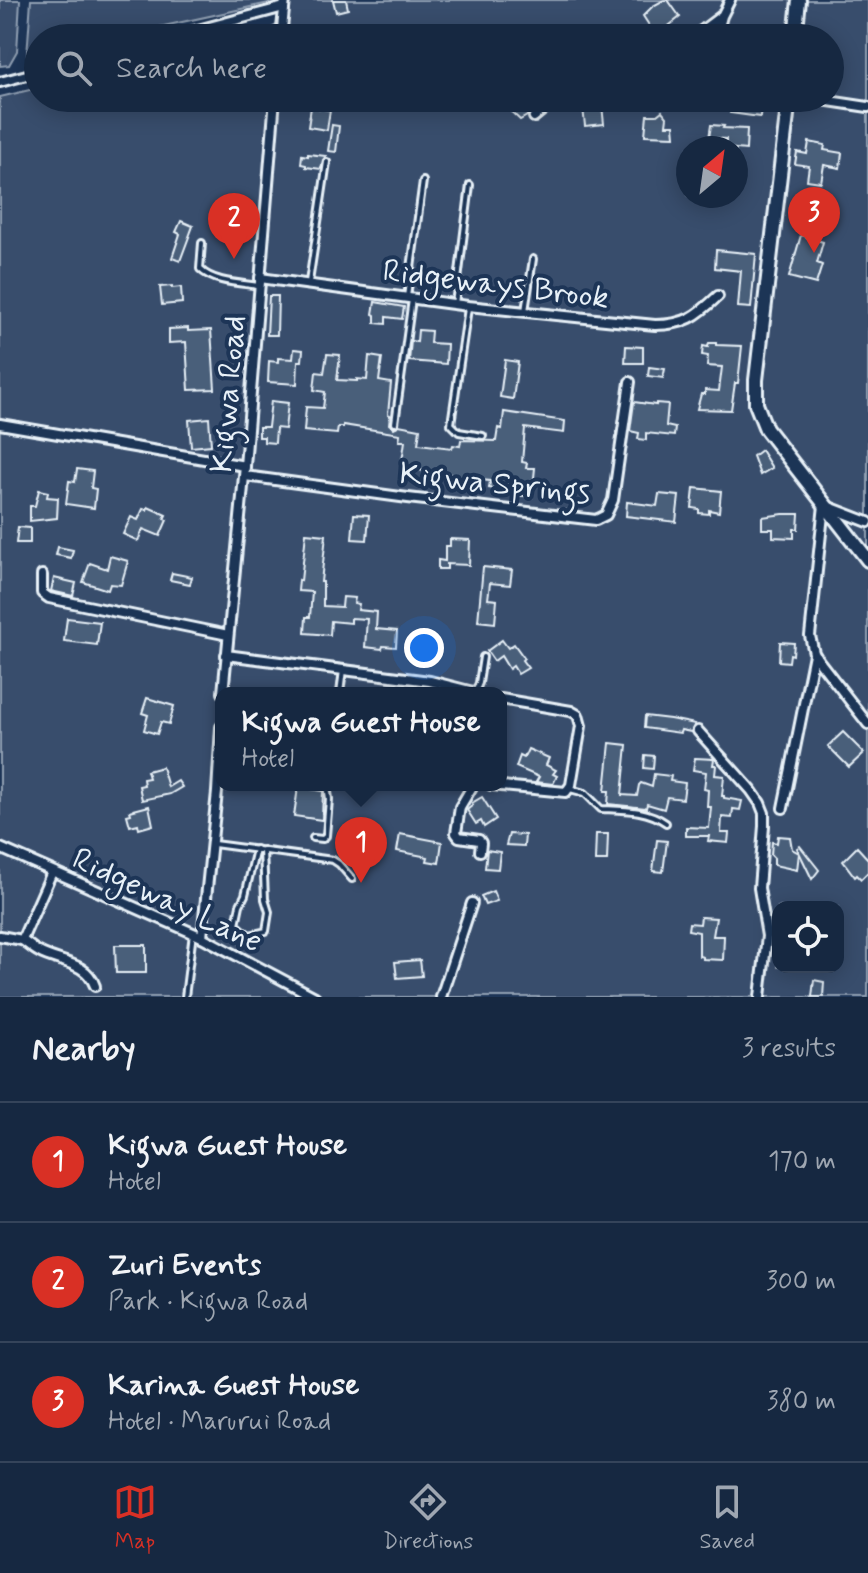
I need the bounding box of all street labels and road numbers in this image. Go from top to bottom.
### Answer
street label: Ridgeways Brook [380,250,611,322]
street label: Kigwa Road [201,314,260,475]
street label: Kigwa Springs [397,453,592,518]
street label: Ridgeway Lane [64,838,269,965]

